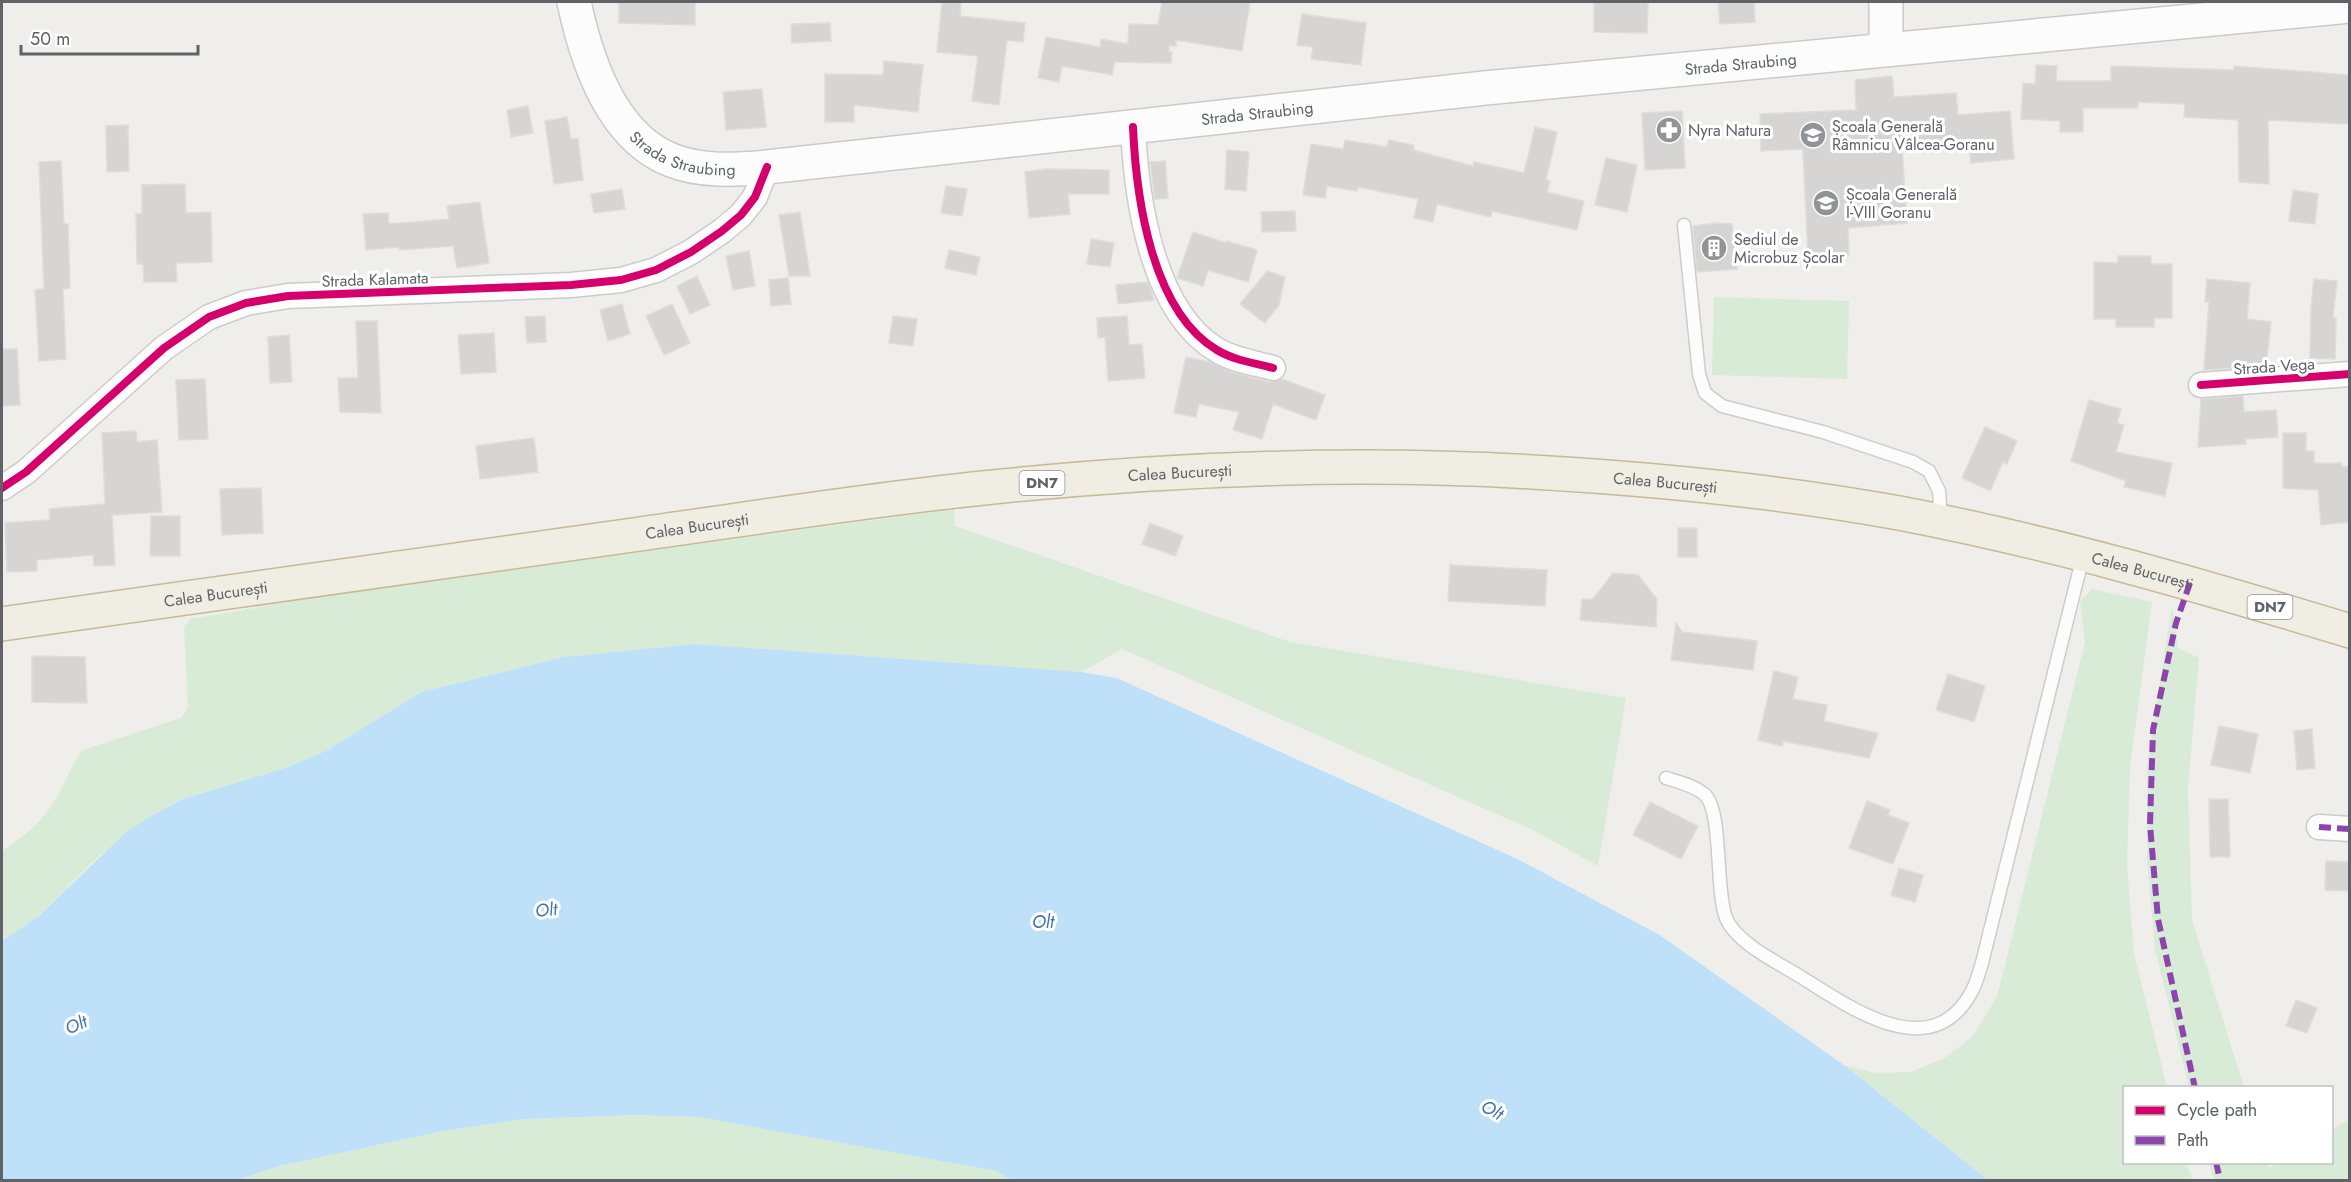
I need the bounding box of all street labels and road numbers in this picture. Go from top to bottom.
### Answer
street label: Strada Straubing [1684,48,1798,81]
street label: Strada Straubing [1200,96,1314,131]
street label: Strada Straubing [624,126,736,181]
street label: Strada Kalamata [321,266,429,293]
street label: Strada Vega [2232,352,2316,381]
street label: Calea București [1127,459,1233,487]
street label: Calea București [1612,466,1719,499]
road number: DN7 [1020,471,1064,495]
street label: Calea București [644,508,750,545]
street label: Calea București [2089,546,2196,596]
street label: Calea București [162,576,269,613]
road number: DN7 [2248,595,2292,619]

